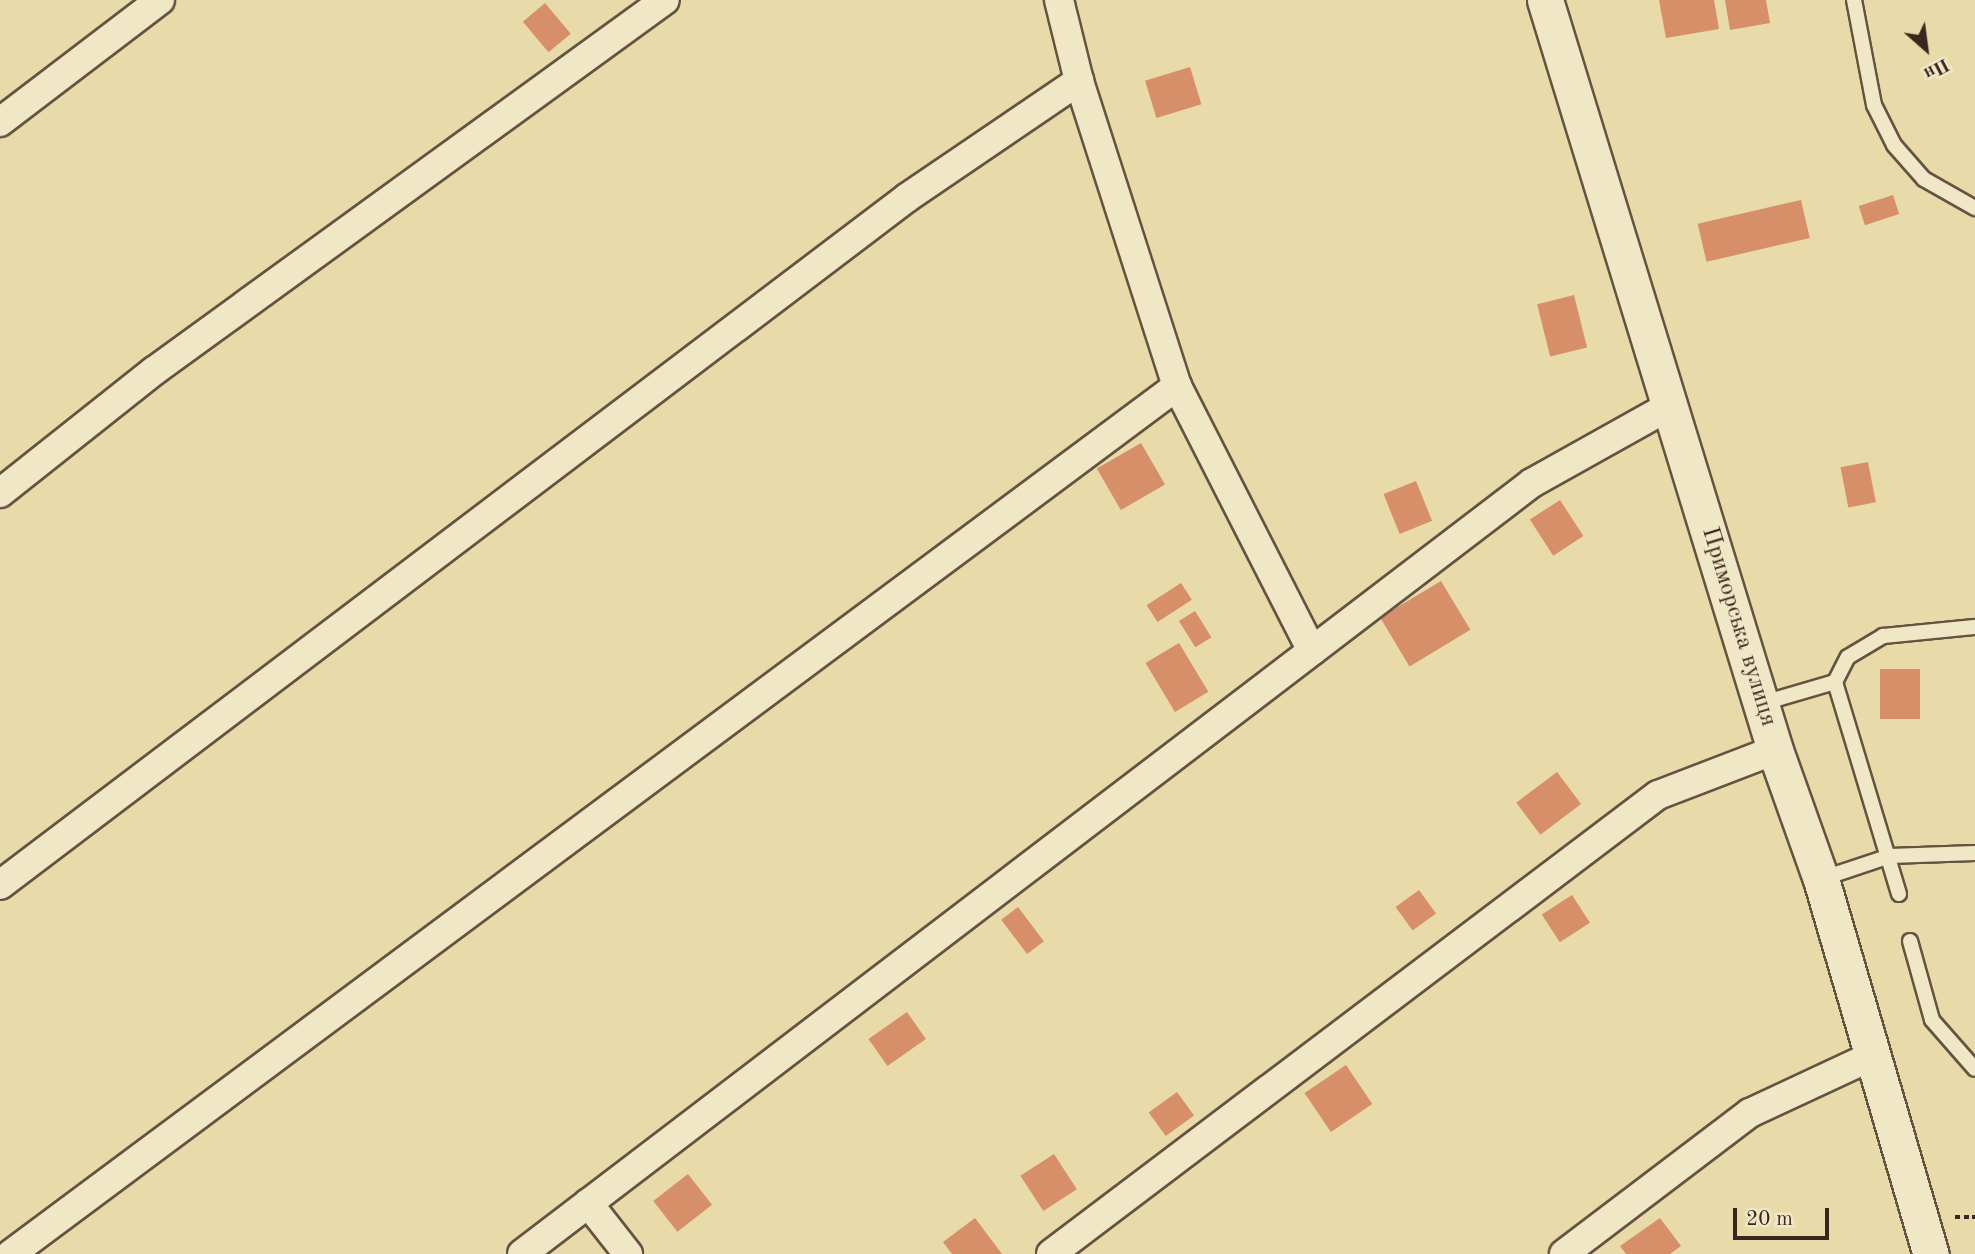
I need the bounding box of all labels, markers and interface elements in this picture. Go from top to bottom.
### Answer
north arrow [1891,14,1961,84]
text: Пн [1920,53,1952,83]
street label: Приморська вулиця [1694,524,1782,730]
scale bar [1737,1194,1833,1238]
text: 20 m [1746,1209,1793,1230]

